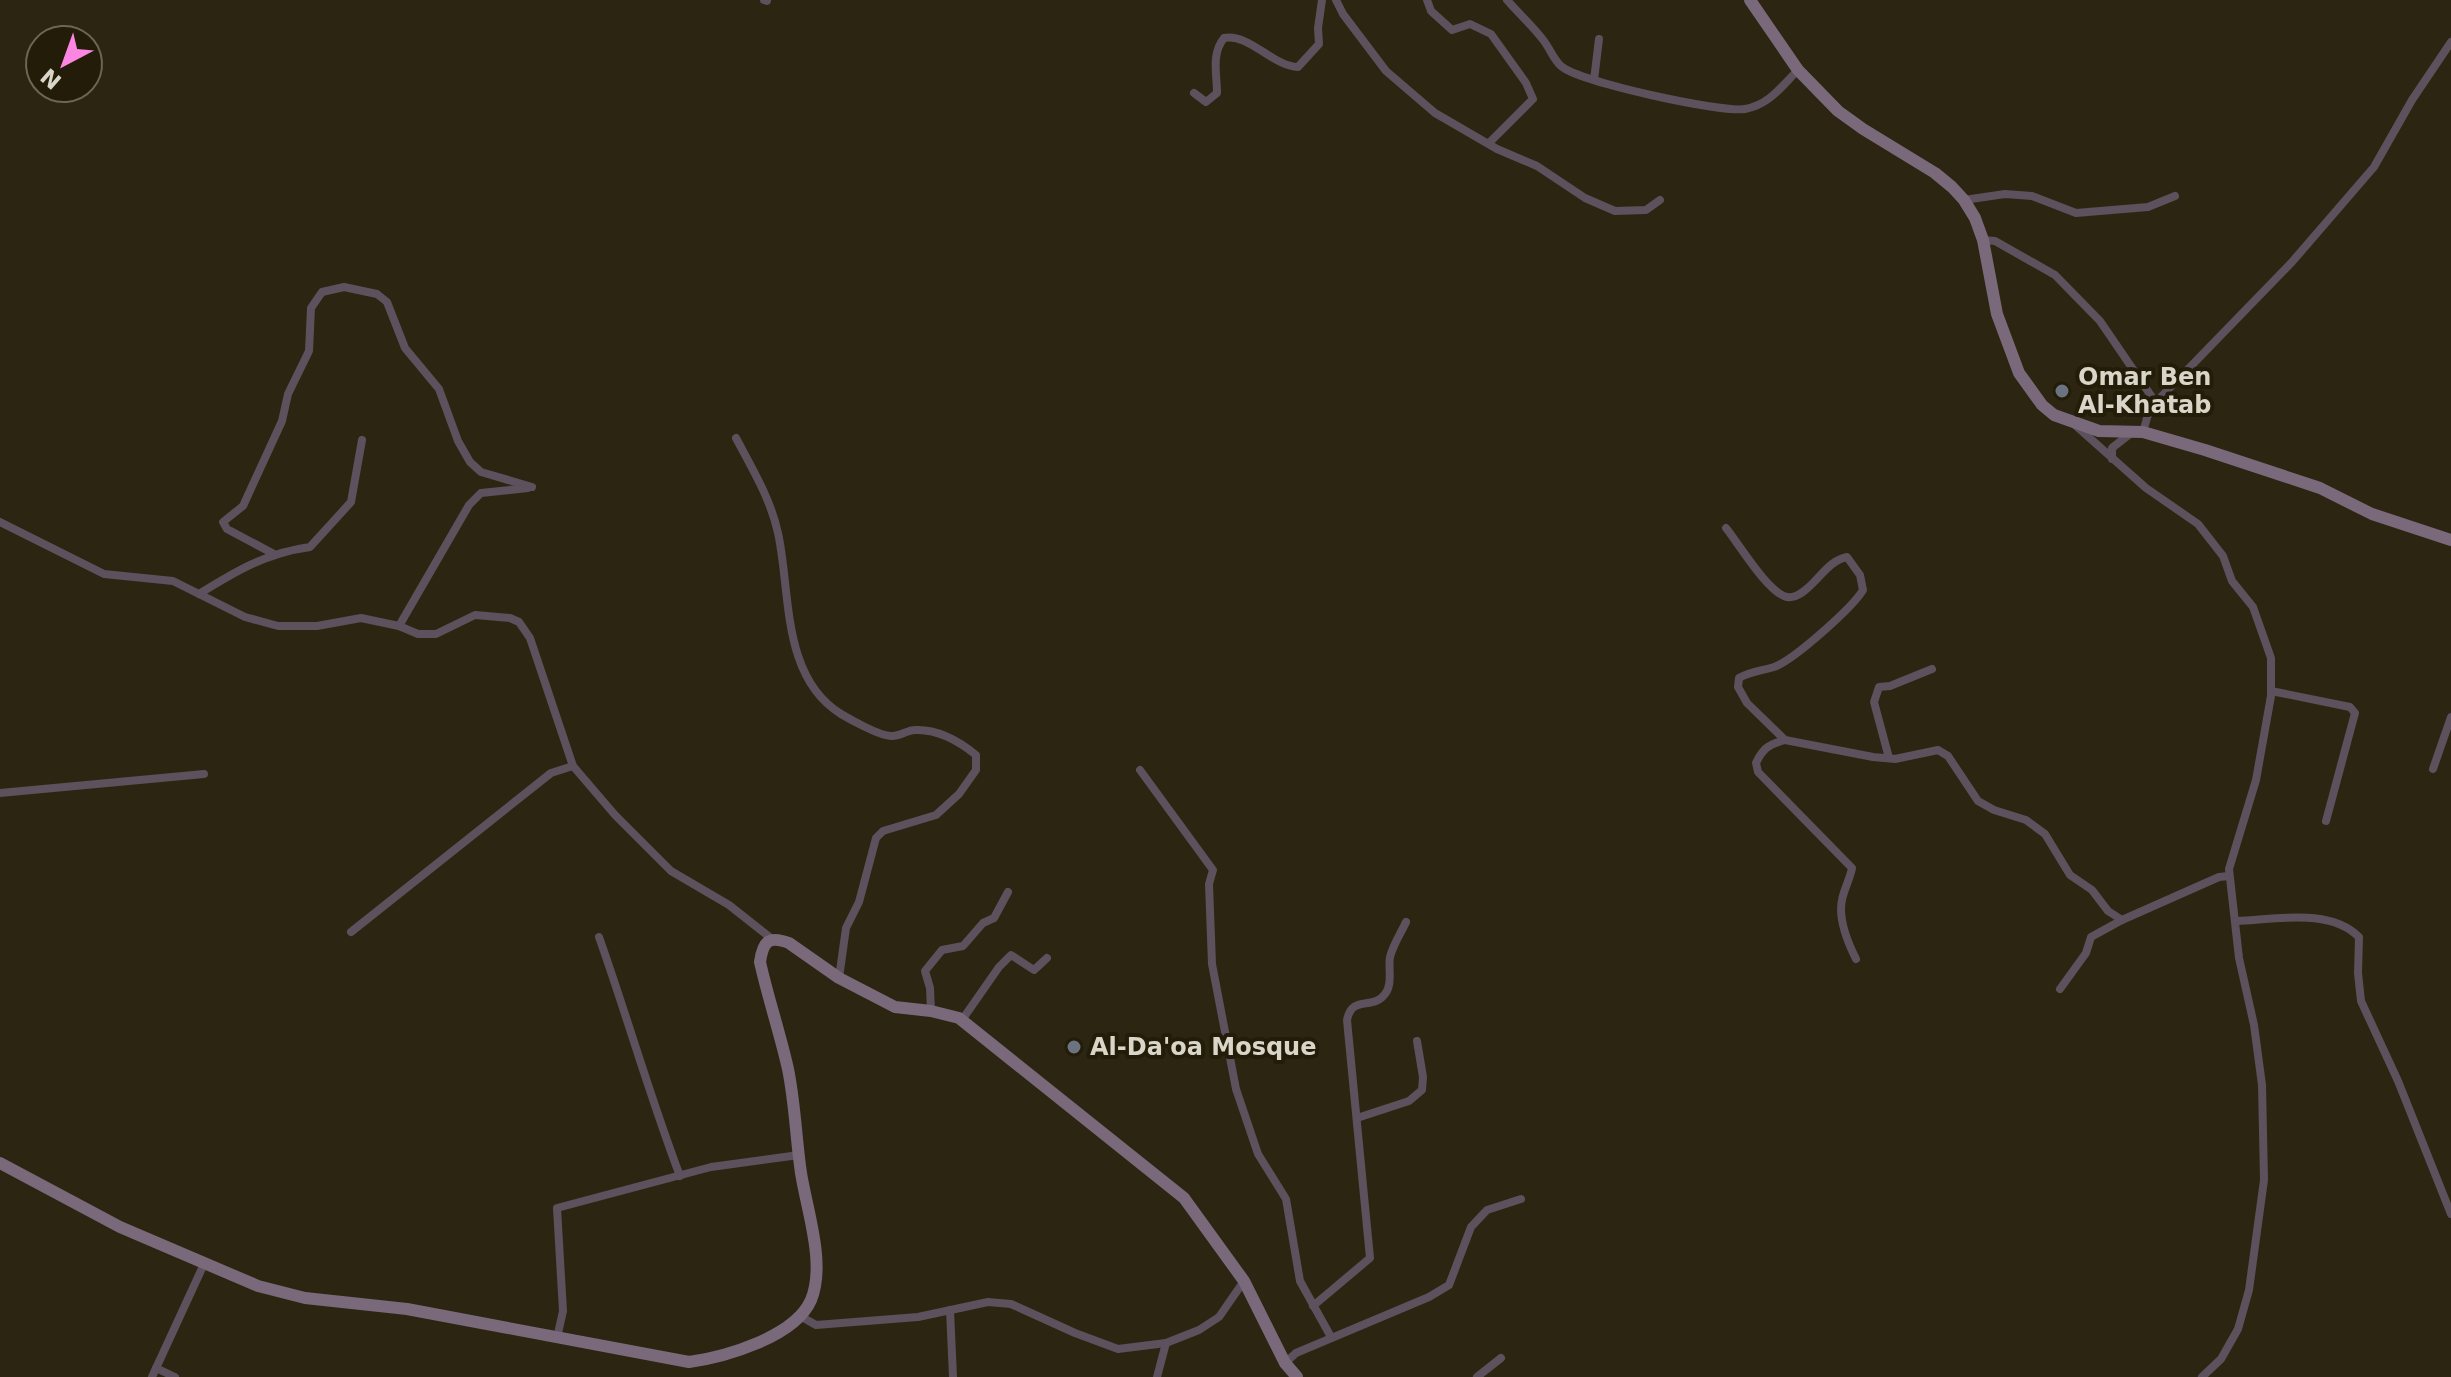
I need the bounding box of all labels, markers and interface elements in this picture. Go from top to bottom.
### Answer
north arrow [24,24,104,104]
text: N [36,63,66,94]
place label: Omar Ben Al-Khatab [2078,363,2212,419]
marker: Omar Ben Al-Khatab [2053,382,2071,400]
place label: Al-Da'oa Mosque [1090,1033,1316,1061]
marker: Al-Da'oa Mosque [1065,1038,1083,1056]

